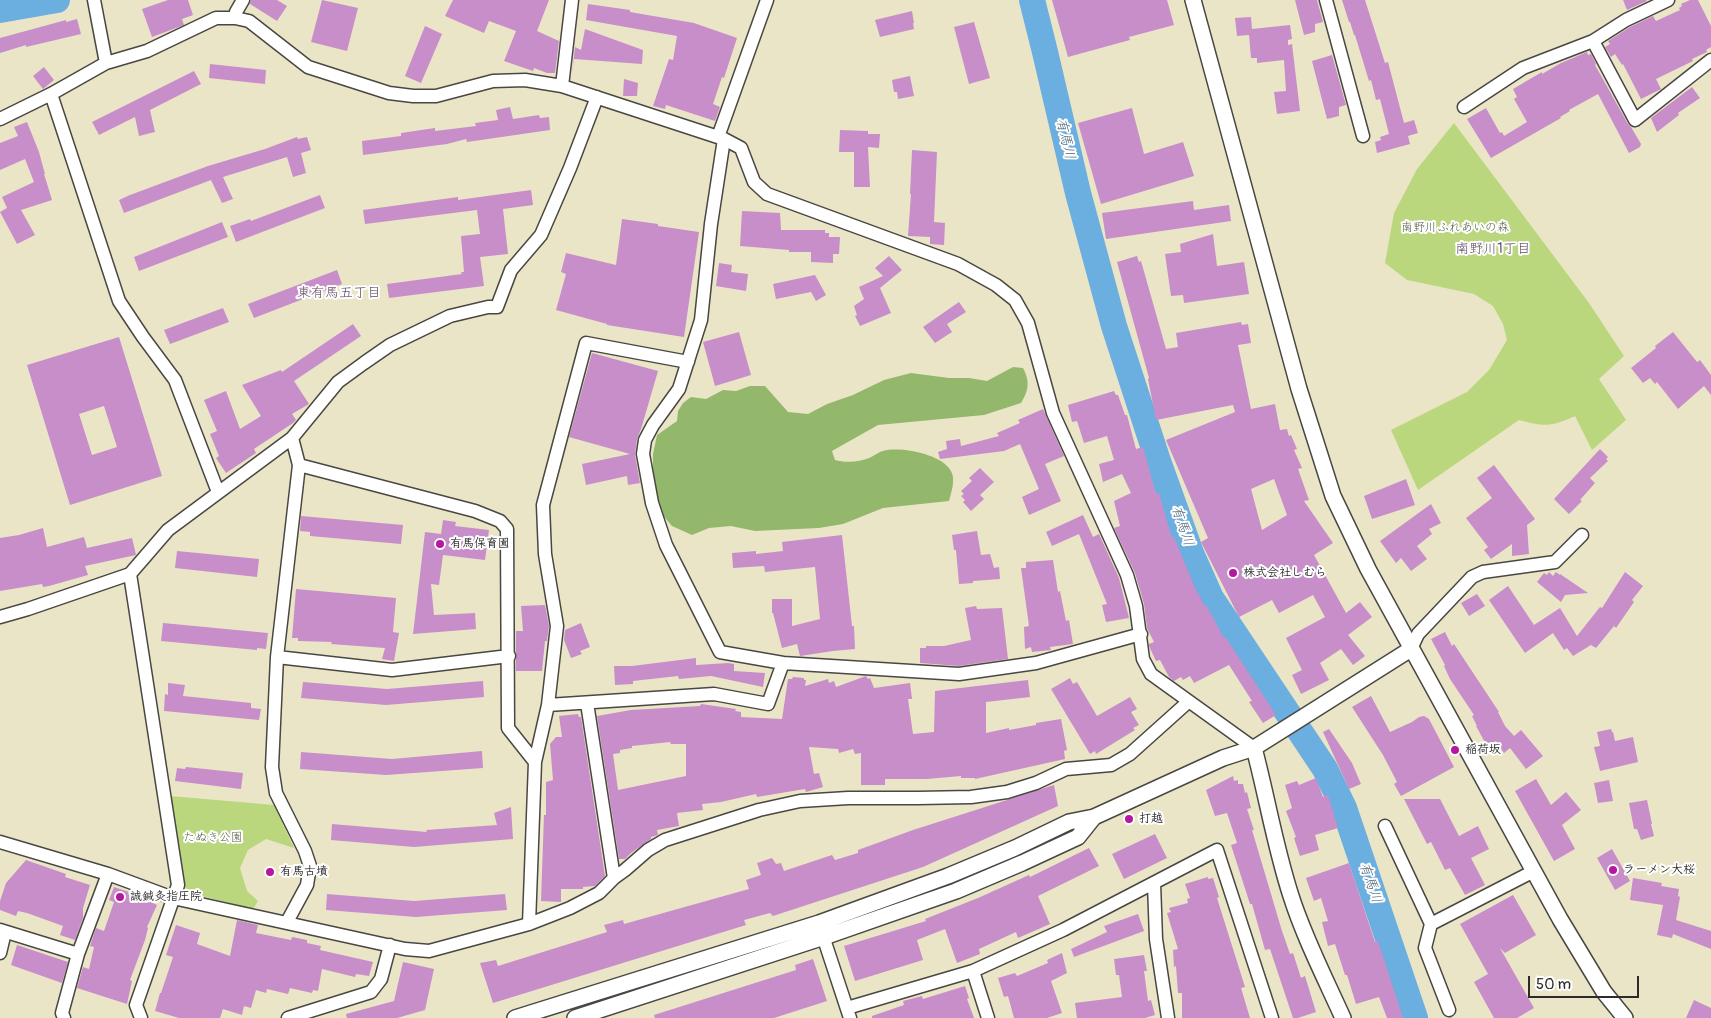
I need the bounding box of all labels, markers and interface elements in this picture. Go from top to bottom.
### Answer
water label: 有馬川 [1052,117,1078,161]
park label: 南野川ふれあいの森 [1401,221,1509,235]
district label: 南野川1丁目 [1455,241,1531,257]
district label: 東有馬五丁目 [297,285,381,301]
water label: 有馬川 [1167,503,1197,549]
place label: 有馬保育園 [450,537,510,551]
marker: 有馬保育園 [434,538,446,550]
place label: 株式会社しむら [1243,566,1327,580]
marker: 株式会社しむら [1227,567,1239,579]
place label: 稲荷坂 [1465,743,1501,757]
marker: 稲荷坂 [1449,744,1461,756]
place label: 打越 [1139,812,1163,826]
marker: 打越 [1123,813,1135,825]
park label: たぬき公園 [183,831,243,845]
water label: 有馬川 [1355,860,1385,906]
place label: ラーメン大桜 [1623,863,1695,877]
marker: ラーメン大桜 [1607,864,1619,876]
place label: 有馬古墳 [280,865,328,879]
marker: 有馬古墳 [264,866,276,878]
place label: 誠鍼灸指圧院 [130,890,202,904]
marker: 誠鍼灸指圧院 [114,891,126,903]
scale bar [1531,966,1642,998]
text: 50 m [1536,975,1571,994]

